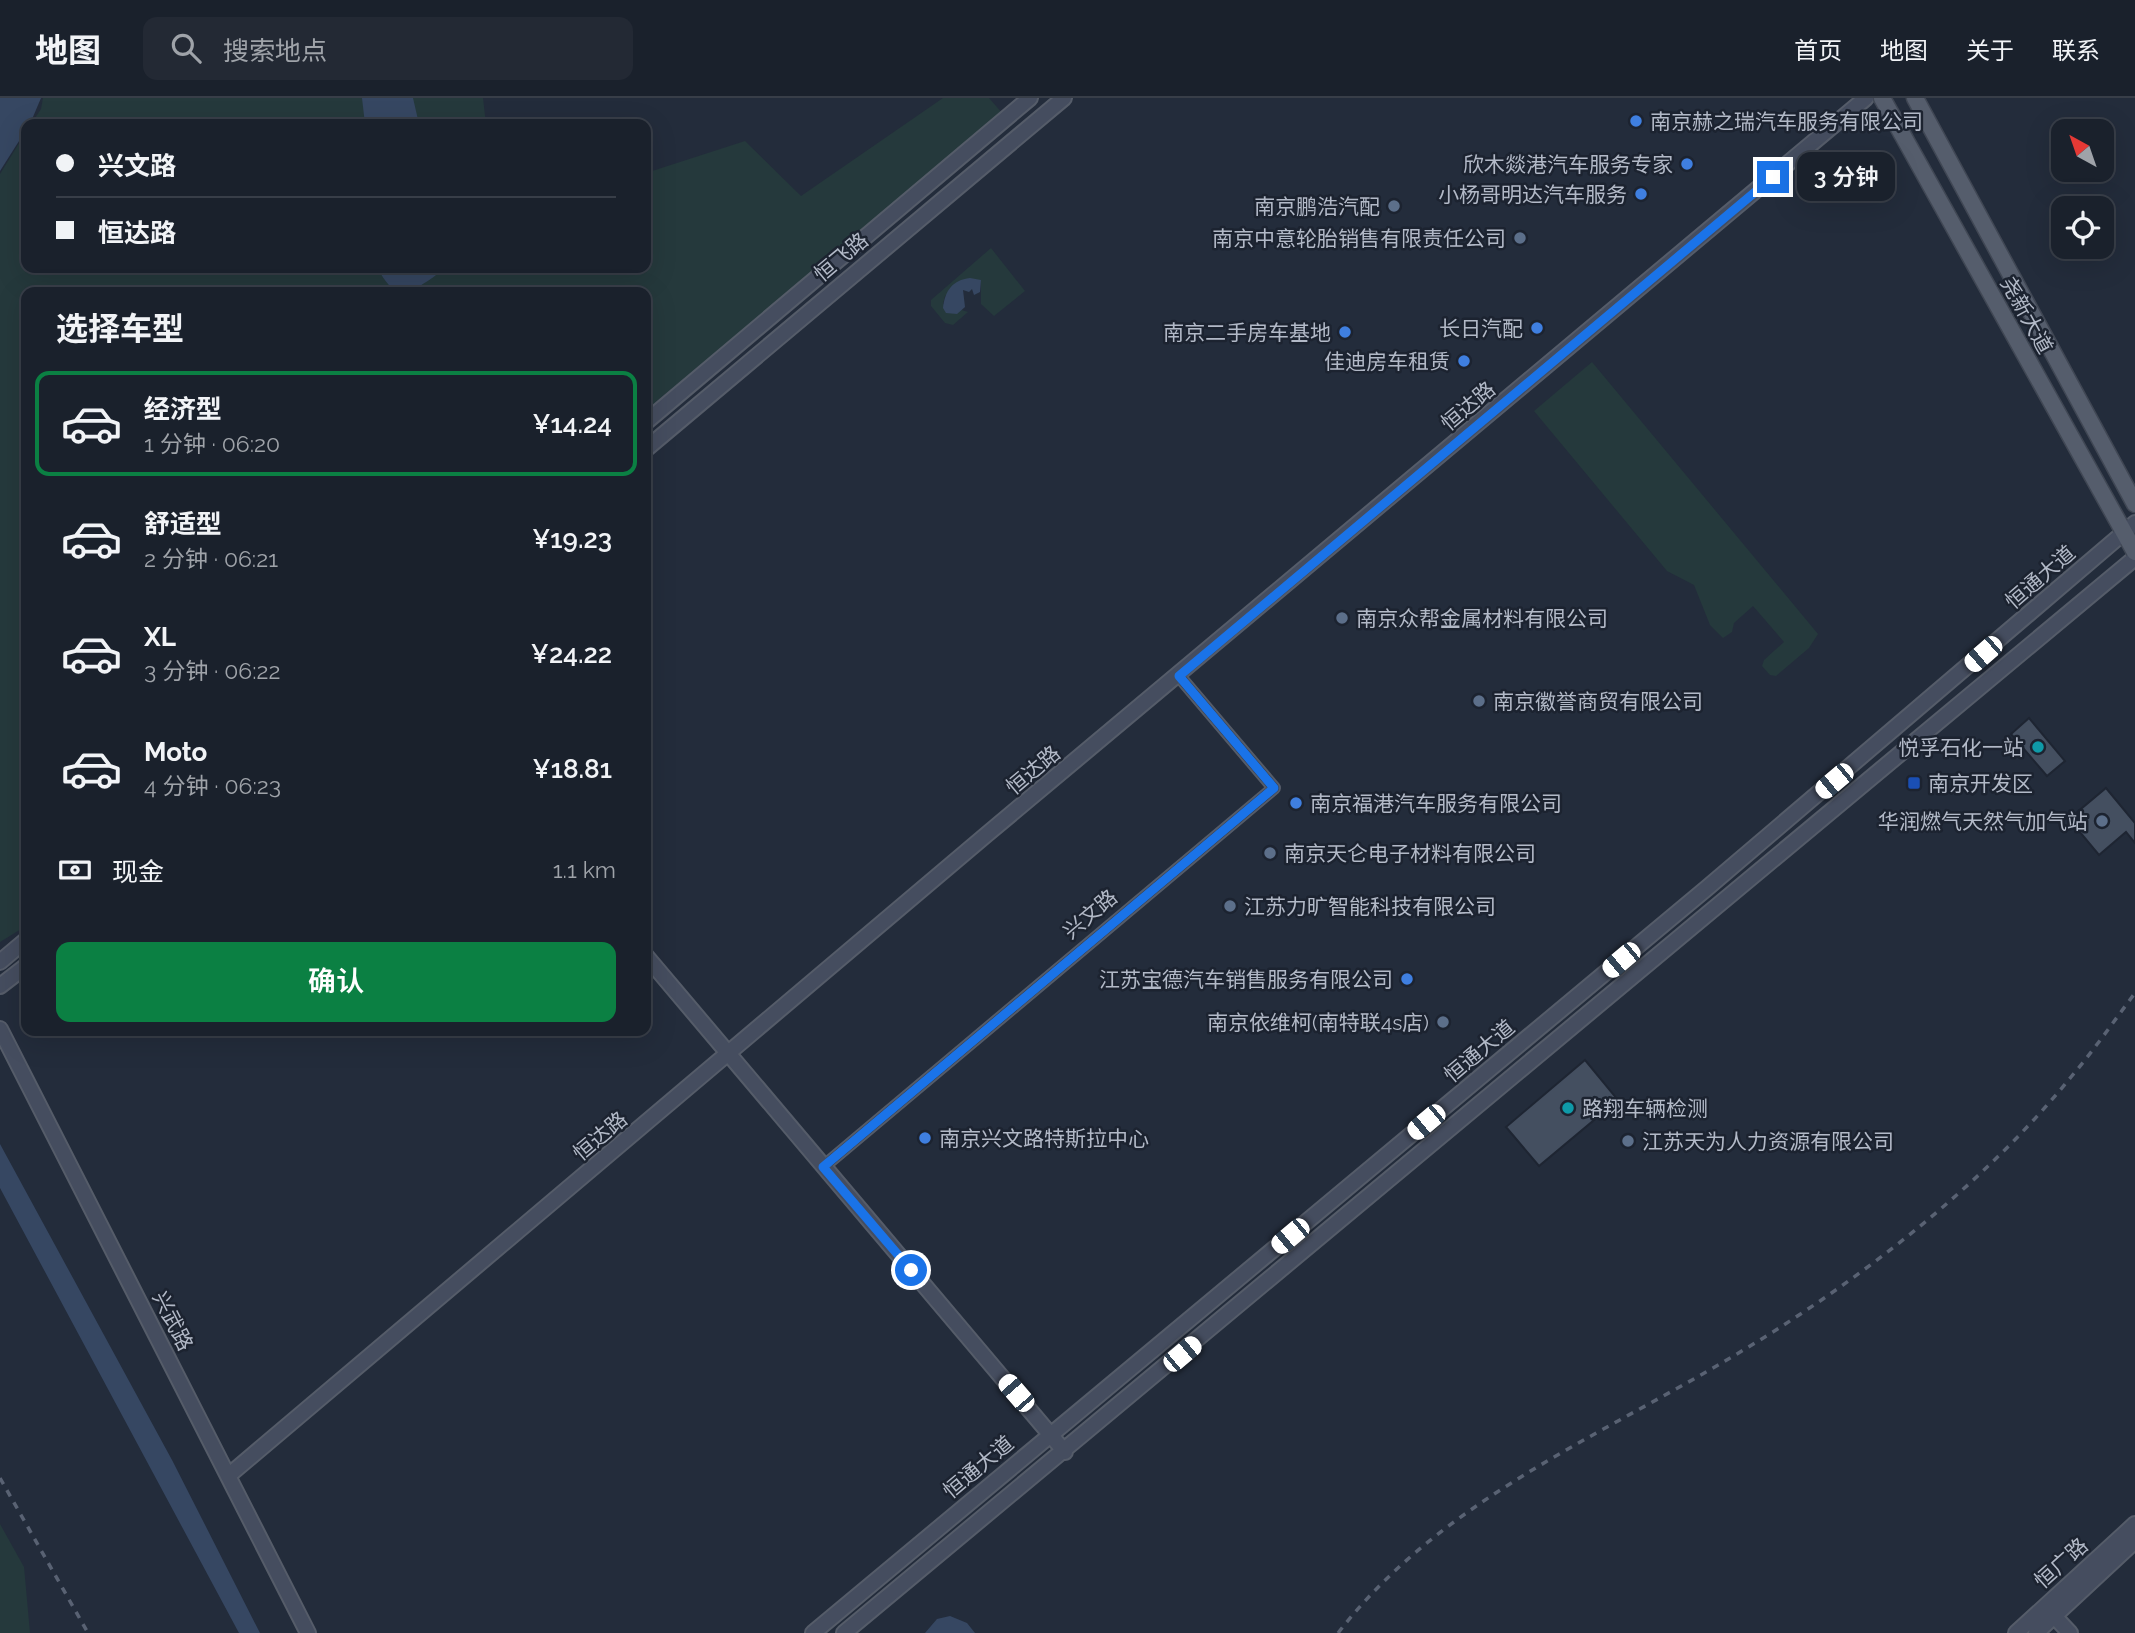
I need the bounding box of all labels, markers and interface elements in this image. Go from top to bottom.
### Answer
search box [143,17,633,80]
icon: search [167,29,205,67]
text: 地图 [35,31,101,70]
text: 搜索地点 [223,36,327,66]
text: 首页 [1794,36,1842,65]
text: 地图 [1880,36,1928,65]
text: 关于 [1966,36,2014,65]
text: 联系 [2052,36,2100,65]
place label: 南京赫之瑞汽车服务有限公司 [1650,109,1923,134]
marker: 南京赫之瑞汽车服务有限公司 [1628,113,1644,129]
north arrow [2051,119,2114,182]
map controls [2051,119,2114,259]
text: 兴文路 [98,151,176,181]
place label: 欣木燚港汽车服务专家 [1463,152,1673,177]
callout: 3 分钟 [1798,153,1896,202]
marker: 欣木燚港汽车服务专家 [1679,156,1695,172]
route end [1757,161,1789,193]
text: 3 分钟 [1814,163,1878,190]
place label: 小杨哥明达汽车服务 [1438,182,1627,207]
marker: 小杨哥明达汽车服务 [1633,186,1649,202]
place label: 南京鹏浩汽配 [1254,194,1380,219]
button: locate [2051,196,2114,259]
marker: 南京鹏浩汽配 [1386,198,1402,214]
text: 恒达路 [98,218,176,248]
place label: 南京中意轮胎销售有限责任公司 [1212,226,1506,251]
street label: 恒飞路 [809,227,873,287]
marker: 南京中意轮胎销售有限责任公司 [1512,230,1528,246]
street label: 尧新大道 [1996,272,2058,358]
text: 选择车型 [56,310,184,347]
place label: 长日汽配 [1439,316,1523,341]
place label: 南京二手房车基地 [1163,320,1331,345]
marker: 长日汽配 [1529,320,1545,336]
marker: 南京二手房车基地 [1337,324,1353,340]
place label: 佳迪房车租赁 [1324,349,1450,374]
marker: 佳迪房车租赁 [1456,353,1472,369]
street label: 恒达路 [1436,376,1500,436]
icon: car [60,392,123,455]
text: 经济型 [144,394,222,424]
text: ¥14.24 [532,409,612,439]
text: 1 分钟 · 06:20 [144,430,280,457]
icon: car [60,507,123,570]
text: 舒适型 [144,509,222,539]
text: ¥19.23 [532,524,612,554]
street label: 恒通大道 [2000,540,2080,614]
text: 2 分钟 · 06:21 [144,545,278,572]
place label: 南京众帮金属材料有限公司 [1356,606,1608,631]
marker: 南京众帮金属材料有限公司 [1334,610,1350,626]
icon: car [60,622,123,685]
text: XL [144,622,176,652]
car [1961,632,2006,676]
text: ¥24.22 [531,639,612,669]
text: 3 分钟 · 06:22 [144,657,280,684]
place label: 南京徽誉商贸有限公司 [1493,689,1703,714]
marker: 南京徽誉商贸有限公司 [1471,693,1487,709]
place label: 悦孚石化一站 [1898,735,2024,760]
icon: car [60,737,123,800]
text: Moto [144,737,207,767]
marker: 悦孚石化一站 [2030,739,2046,755]
street label: 恒达路 [1001,740,1065,800]
text: ¥18.81 [533,754,612,784]
car [1812,759,1857,803]
place label: 南京开发区 [1928,771,2033,796]
text: 4 分钟 · 06:23 [144,772,281,799]
marker: 南京开发区 [1906,775,1922,791]
place label: 南京福港汽车服务有限公司 [1310,791,1562,816]
marker: 南京福港汽车服务有限公司 [1288,795,1304,811]
place label: 华润燃气天然气加气站 [1878,809,2088,834]
marker: 华润燃气天然气加气站 [2094,813,2110,829]
place label: 南京天仑电子材料有限公司 [1284,841,1536,866]
marker: 南京天仑电子材料有限公司 [1262,845,1278,861]
icon: cash [56,851,94,889]
text: 1.1 km [553,856,616,883]
text: 现金 [112,857,164,887]
street label: 兴文路 [1058,884,1122,944]
place label: 江苏力旷智能科技有限公司 [1244,894,1496,919]
marker: 江苏力旷智能科技有限公司 [1222,898,1238,914]
car [1599,938,1644,982]
button: 确认 [56,942,616,1022]
place label: 江苏宝德汽车销售服务有限公司 [1099,967,1393,992]
marker: 江苏宝德汽车销售服务有限公司 [1399,971,1415,987]
place label: 南京依维柯(南特联4s店) [1207,1010,1429,1035]
marker: 南京依维柯(南特联4s店) [1435,1014,1451,1030]
street label: 恒通大道 [1439,1014,1519,1088]
place label: 路翔车辆检测 [1582,1096,1708,1121]
car [1404,1100,1449,1144]
marker: 路翔车辆检测 [1560,1100,1576,1116]
street label: 恒达路 [568,1106,632,1166]
place label: 南京兴文路特斯拉中心 [939,1126,1149,1151]
place label: 江苏天为人力资源有限公司 [1642,1129,1894,1154]
marker: 南京兴文路特斯拉中心 [917,1130,933,1146]
marker: 江苏天为人力资源有限公司 [1620,1133,1636,1149]
car [1268,1214,1313,1258]
route start [895,1254,927,1286]
street label: 兴武路 [148,1287,198,1355]
car [1160,1332,1205,1376]
car [995,1370,1038,1416]
street label: 恒通大道 [938,1430,1018,1504]
street label: 恒广路 [2029,1533,2093,1593]

